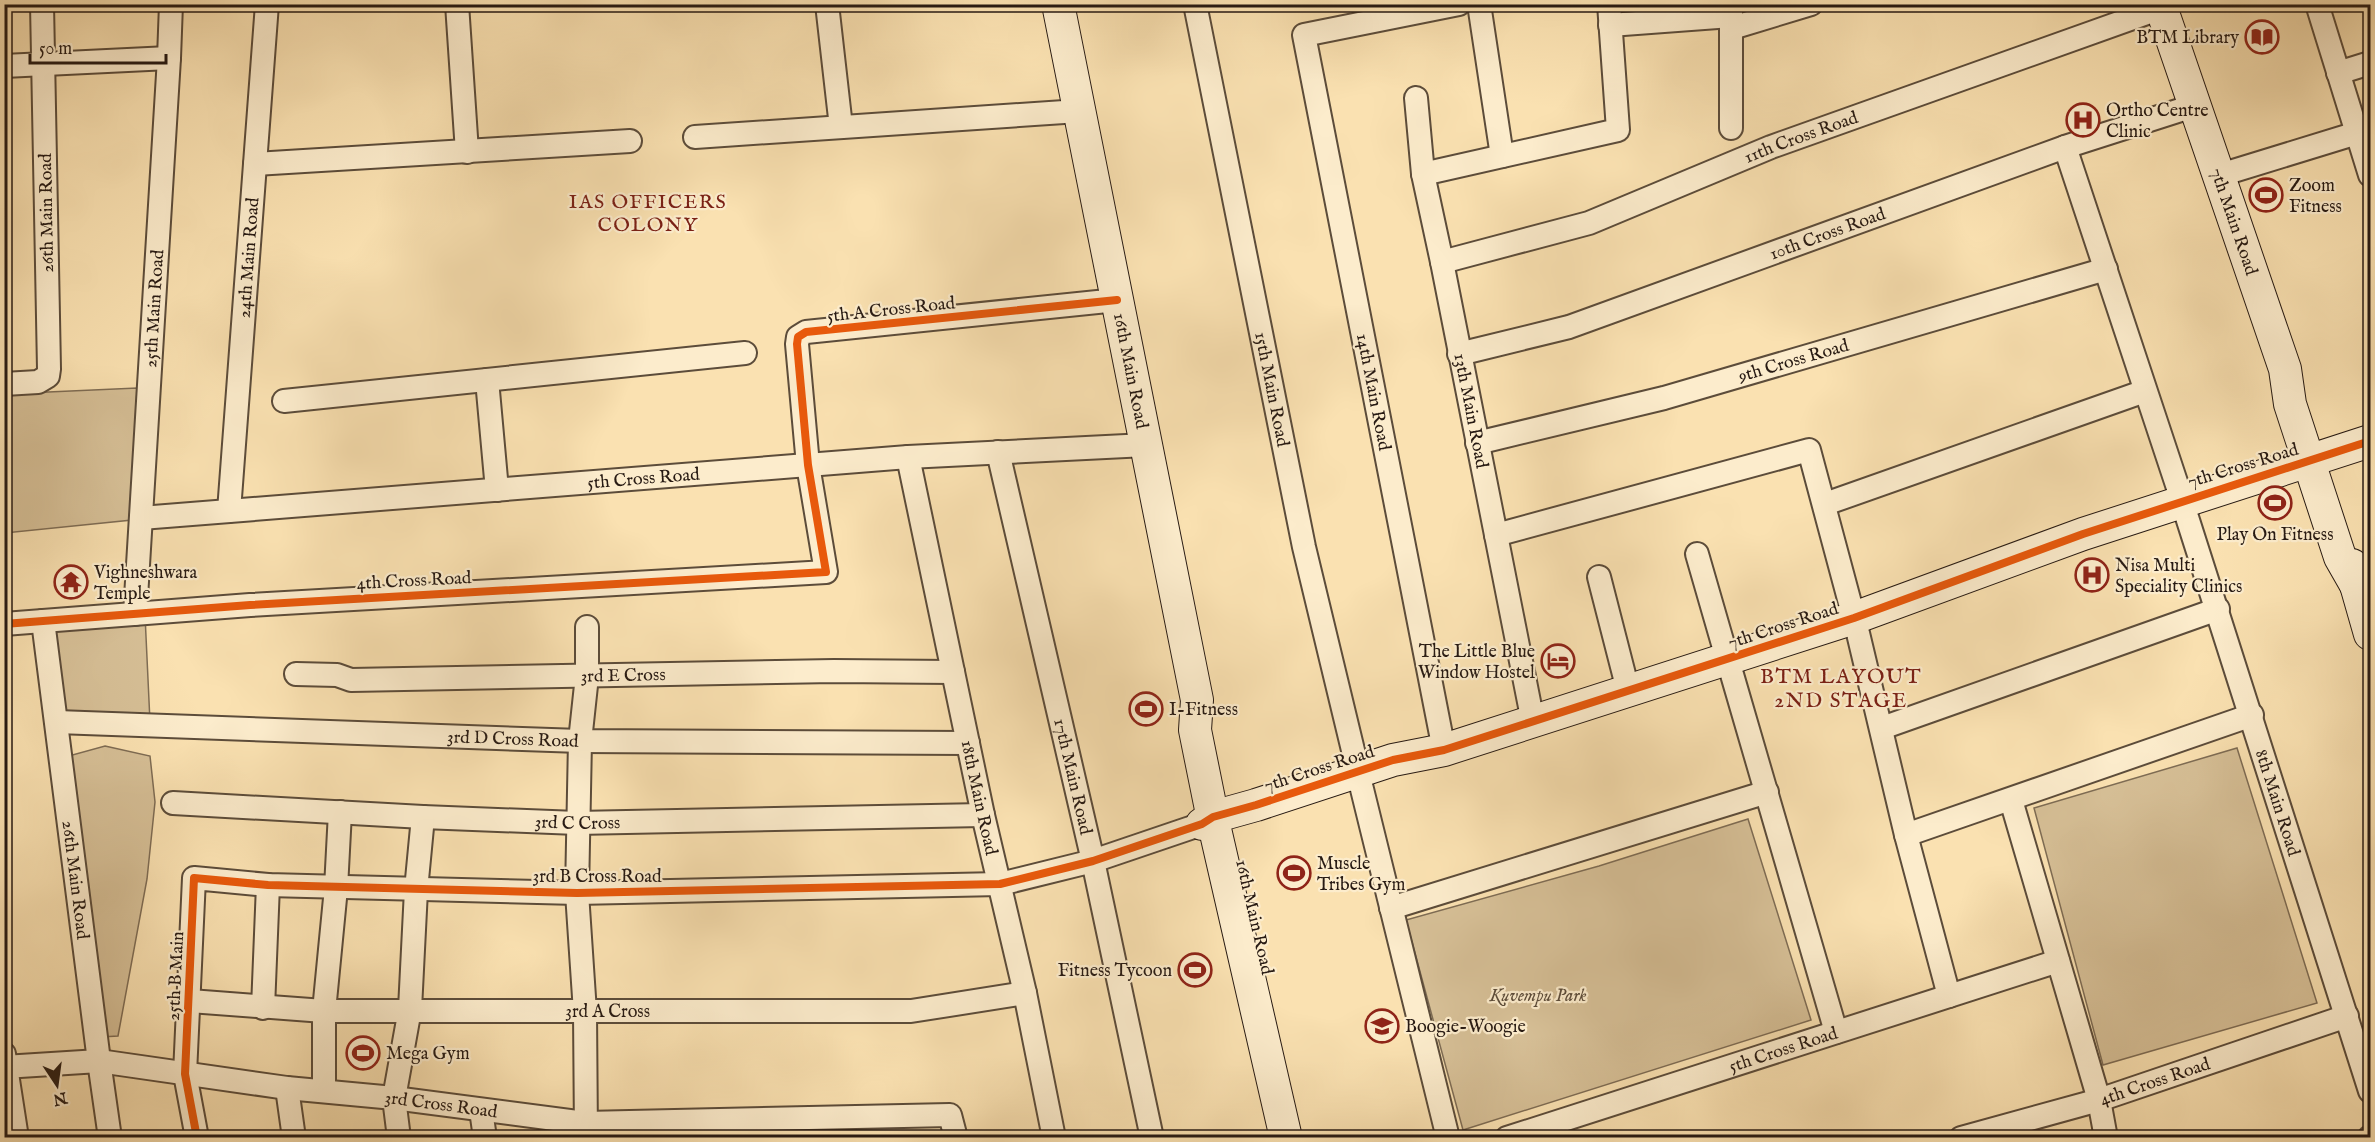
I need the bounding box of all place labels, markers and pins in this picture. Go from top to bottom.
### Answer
library icon: BTM Library [2244,19,2280,55]
place label: BTM Library [2136,27,2239,50]
place label: Ortho Centre Clinic [2106,100,2209,144]
hospital icon: Ortho Centre Clinic [2065,102,2101,138]
place label: Zoom Fitness [2289,175,2342,219]
sports icon: Zoom Fitness [2248,177,2284,213]
sports icon: Play On Fitness [2257,485,2293,521]
place label: Play On Fitness [2216,524,2334,547]
place label: Nisa Multi Speciality Clinics [2115,555,2242,599]
hospital icon: Nisa Multi Speciality Clinics [2074,557,2110,593]
place label: Vighneshwara Temple [93,562,198,606]
temple icon: Vighneshwara Temple [53,564,89,600]
place label: The Little Blue Window Hostel [1418,641,1535,685]
hotel icon: The Little Blue Window Hostel [1540,643,1576,679]
sports icon: I-Fitness [1128,691,1164,727]
place label: I-Fitness [1169,699,1238,722]
place label: Muscle Tribes Gym [1317,853,1405,897]
sports icon: Muscle Tribes Gym [1276,855,1312,891]
sports icon: Fitness Tycoon [1177,952,1213,988]
place label: Fitness Tycoon [1058,960,1172,983]
school or university icon: Boogie-Woogie [1364,1008,1400,1044]
place label: Boogie-Woogie [1405,1016,1526,1039]
sports icon: Mega Gym [345,1035,381,1071]
place label: Mega Gym [386,1043,470,1066]

